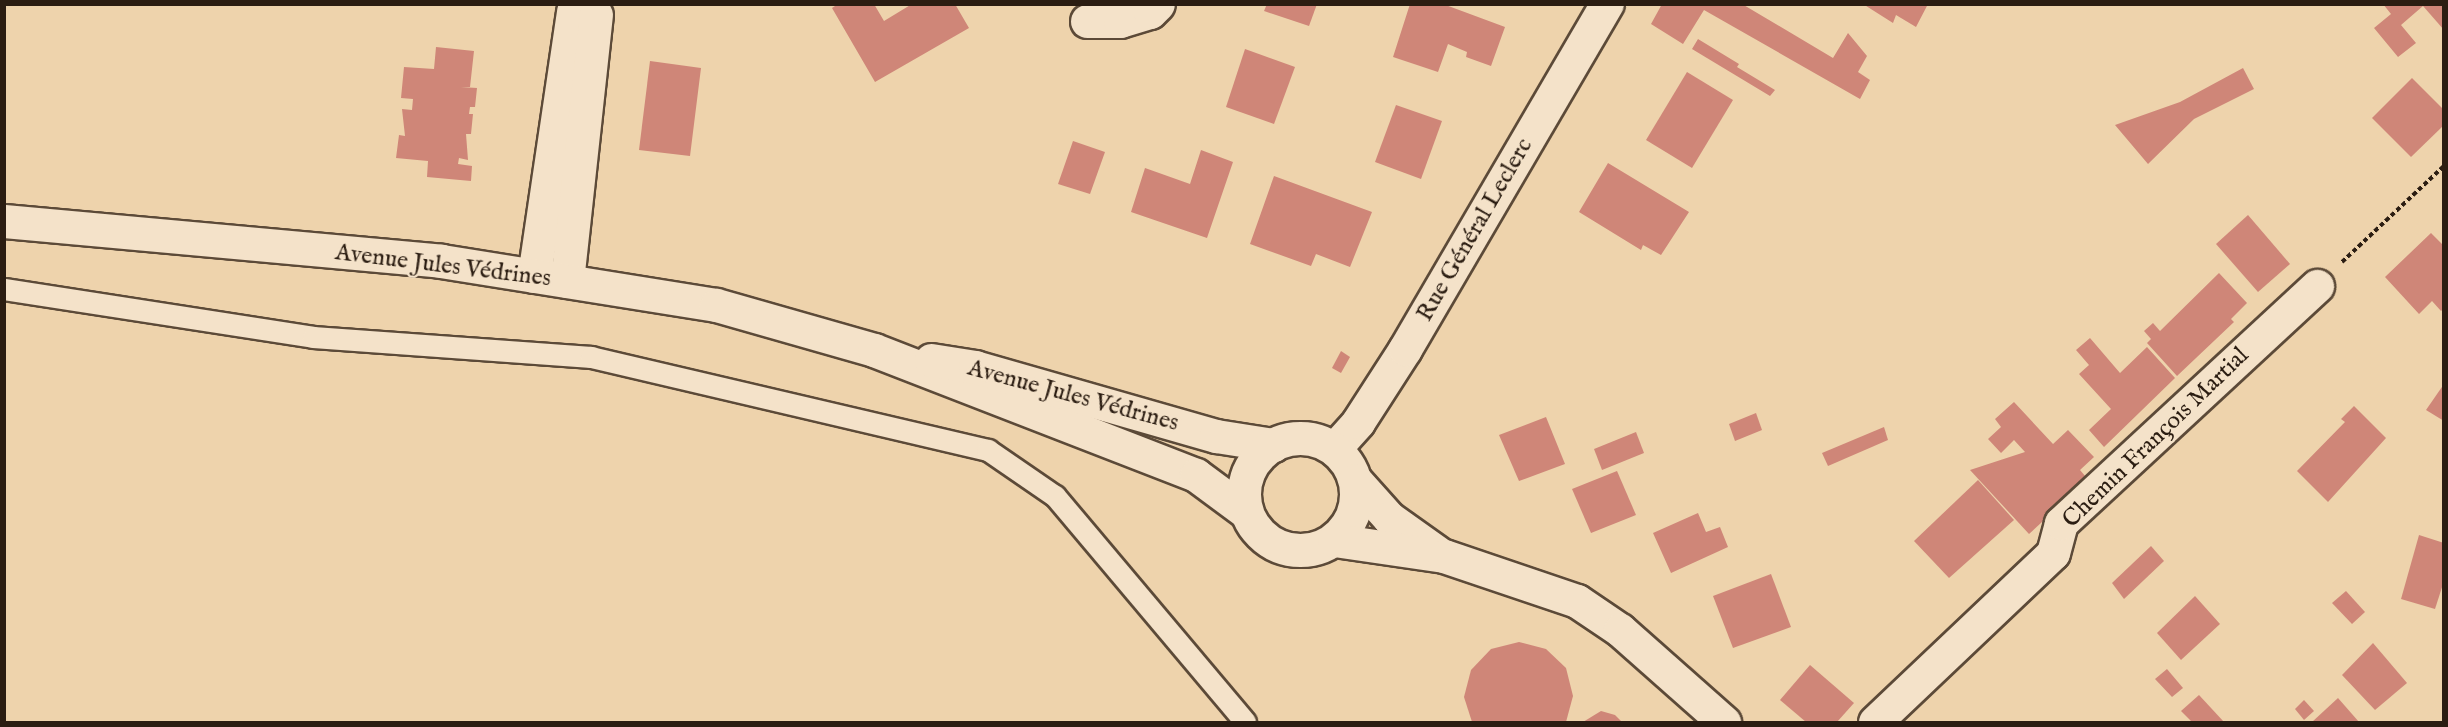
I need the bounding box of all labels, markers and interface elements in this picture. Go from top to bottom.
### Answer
street label: Rue Général Leclerc [1411,133,1539,327]
street label: Avenue Jules Védrines [334,238,552,294]
street label: Chemin François Martial [2057,342,2255,534]
street label: Avenue Jules Védrines [964,354,1182,438]

